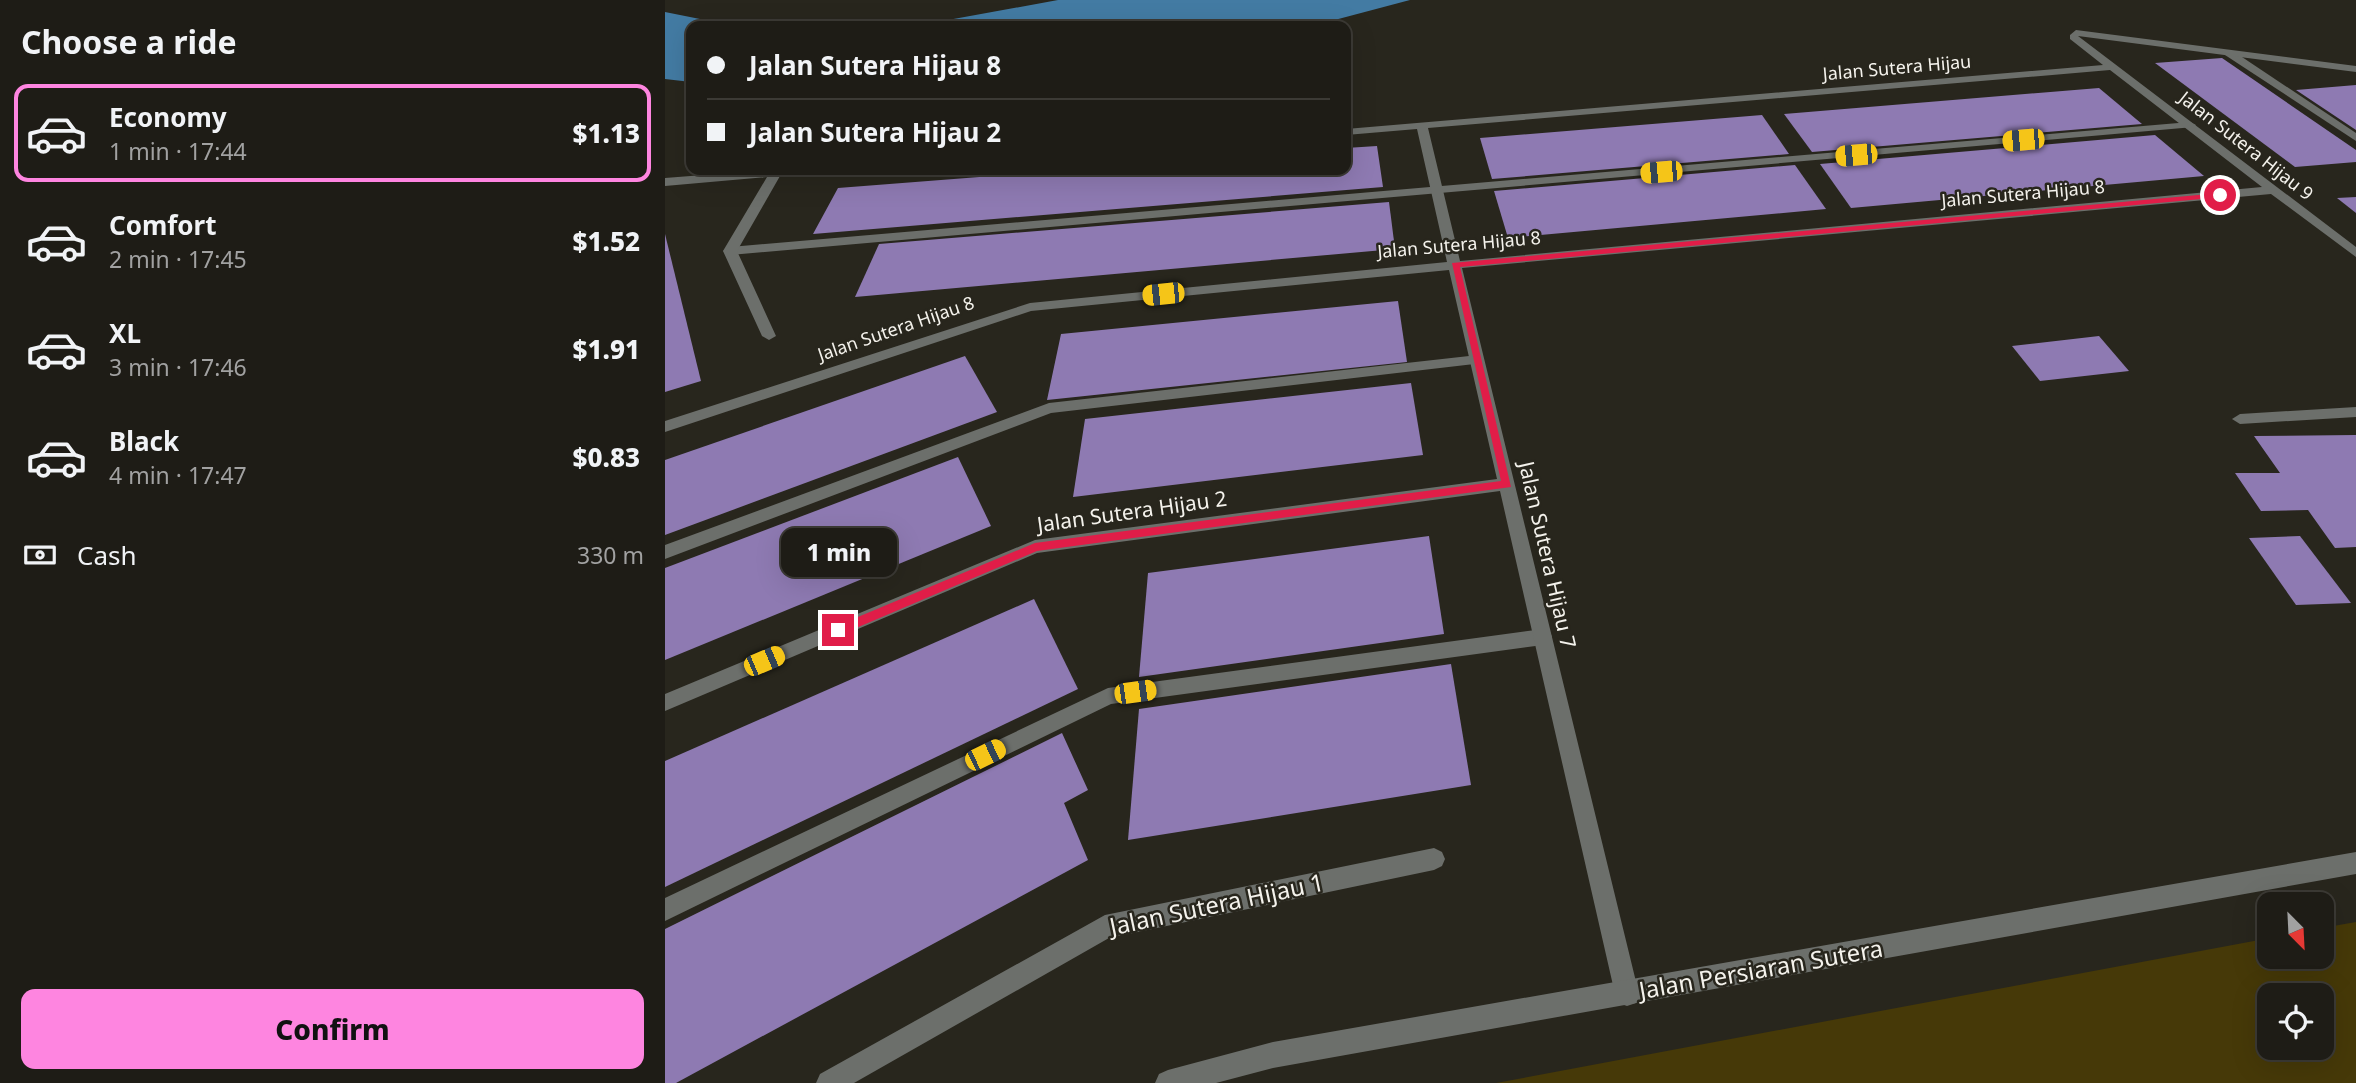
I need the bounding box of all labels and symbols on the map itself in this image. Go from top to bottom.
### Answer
street label: Jalan Sutera Hijau [1820,49,1972,86]
street label: Jalan Sutera Hijau 9 [2173,84,2319,205]
car [2002,128,2045,152]
car [1835,143,1878,167]
car [1640,160,1683,184]
street label: Jalan Sutera Hijau 8 [1938,174,2106,212]
route start [2204,179,2236,211]
street label: Jalan Sutera Hijau 8 [1374,225,1542,263]
car [1142,281,1185,307]
street label: Jalan Sutera Hijau 8 [812,290,977,367]
street label: Jalan Sutera Hijau 7 [1512,457,1583,651]
street label: Jalan Sutera Hijau 2 [1033,484,1228,538]
callout: 1 min [780,528,896,578]
route end [822,614,854,646]
car [741,643,788,679]
car [1113,679,1158,705]
car [962,736,1009,774]
street label: Jalan Sutera Hijau 1 [1104,865,1327,943]
north arrow [2257,892,2335,970]
street label: Jalan Persiaran Sutera [1634,931,1885,1007]

